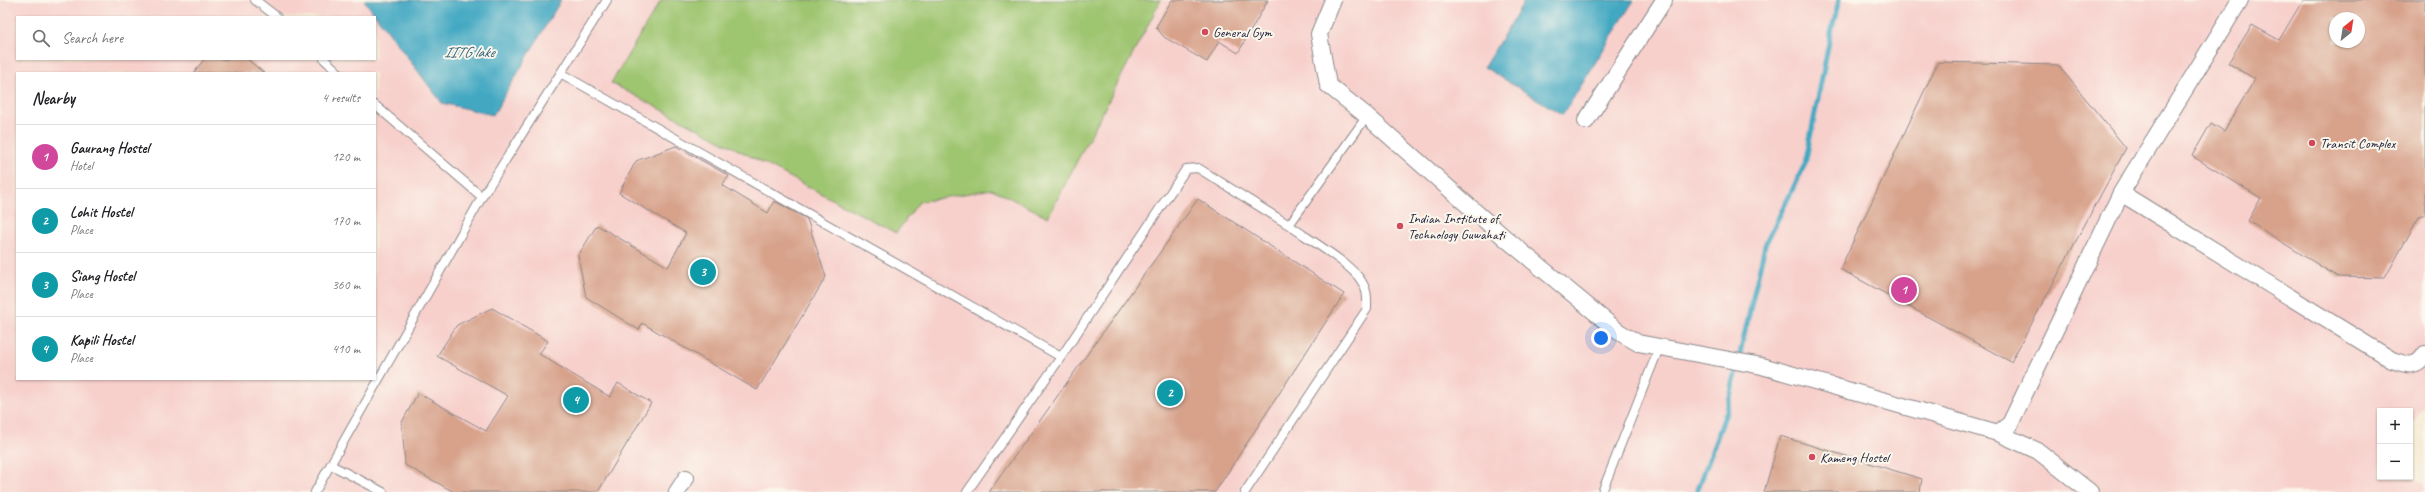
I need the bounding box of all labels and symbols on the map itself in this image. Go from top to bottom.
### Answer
north arrow [2329,12,2365,48]
place label: General Gym [1213,24,1273,41]
marker: General Gym [1200,27,1210,37]
water label: IITG lake [444,43,496,62]
place label: Transit Complex [2320,135,2396,152]
marker: Transit Complex [2307,138,2317,148]
place label: Indian Institute of Technology Guwahati [1408,210,1507,243]
marker: Indian Institute of Technology Guwahati [1395,221,1405,231]
pin: 3 [690,257,716,287]
pin: 1 [1891,275,1917,305]
your location [1591,328,1611,348]
pin: 2 [1157,378,1183,408]
pin: 4 [563,385,589,415]
place label: Kameng Hostel [1820,449,1891,466]
marker: Kameng Hostel [1807,452,1817,462]

